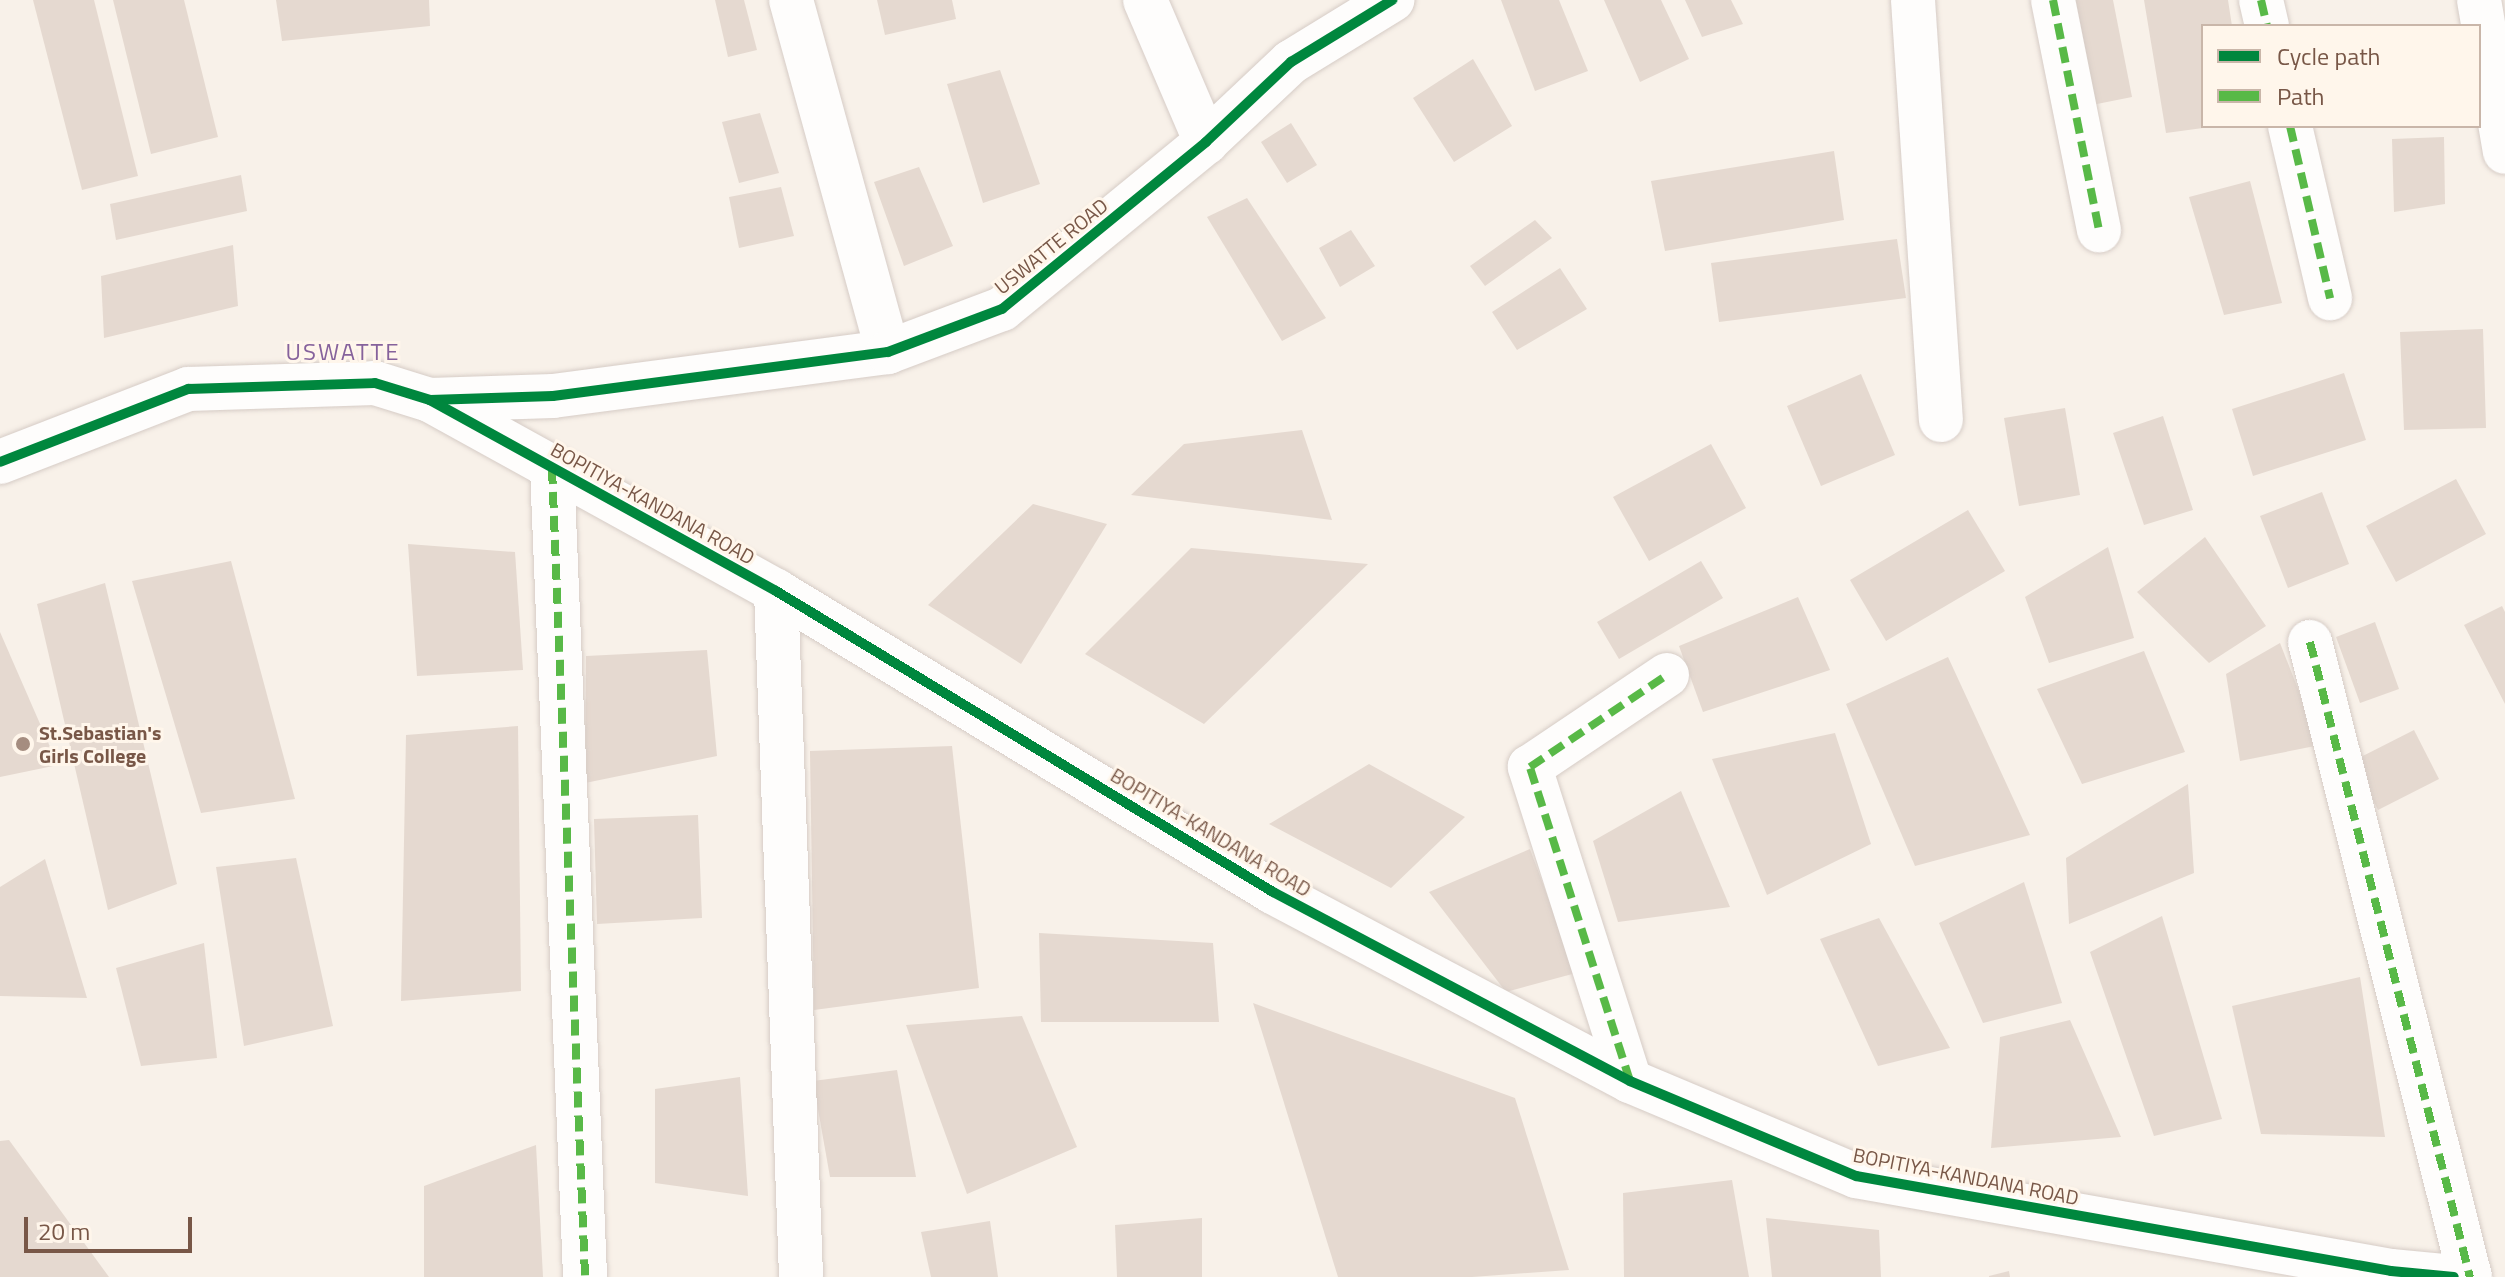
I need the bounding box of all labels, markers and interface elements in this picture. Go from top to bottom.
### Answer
legend [2201,24,2481,128]
text: Cycle path [2277,38,2380,74]
text: Path [2277,78,2324,114]
street label: USWATTE ROAD [990,193,1112,299]
district label: USWATTE [286,338,400,366]
street label: BOPITIYA-KANDANA ROAD [547,437,759,569]
place label: St.Sebastian's Girls College [39,720,162,767]
marker: St.Sebastian's Girls College [14,735,32,753]
street label: BOPITIYA-KANDANA ROAD [1107,763,1315,901]
street label: BOPITIYA-KANDANA ROAD [1851,1142,2081,1210]
scale bar [28,1201,196,1251]
text: 20 m [38,1213,90,1249]

